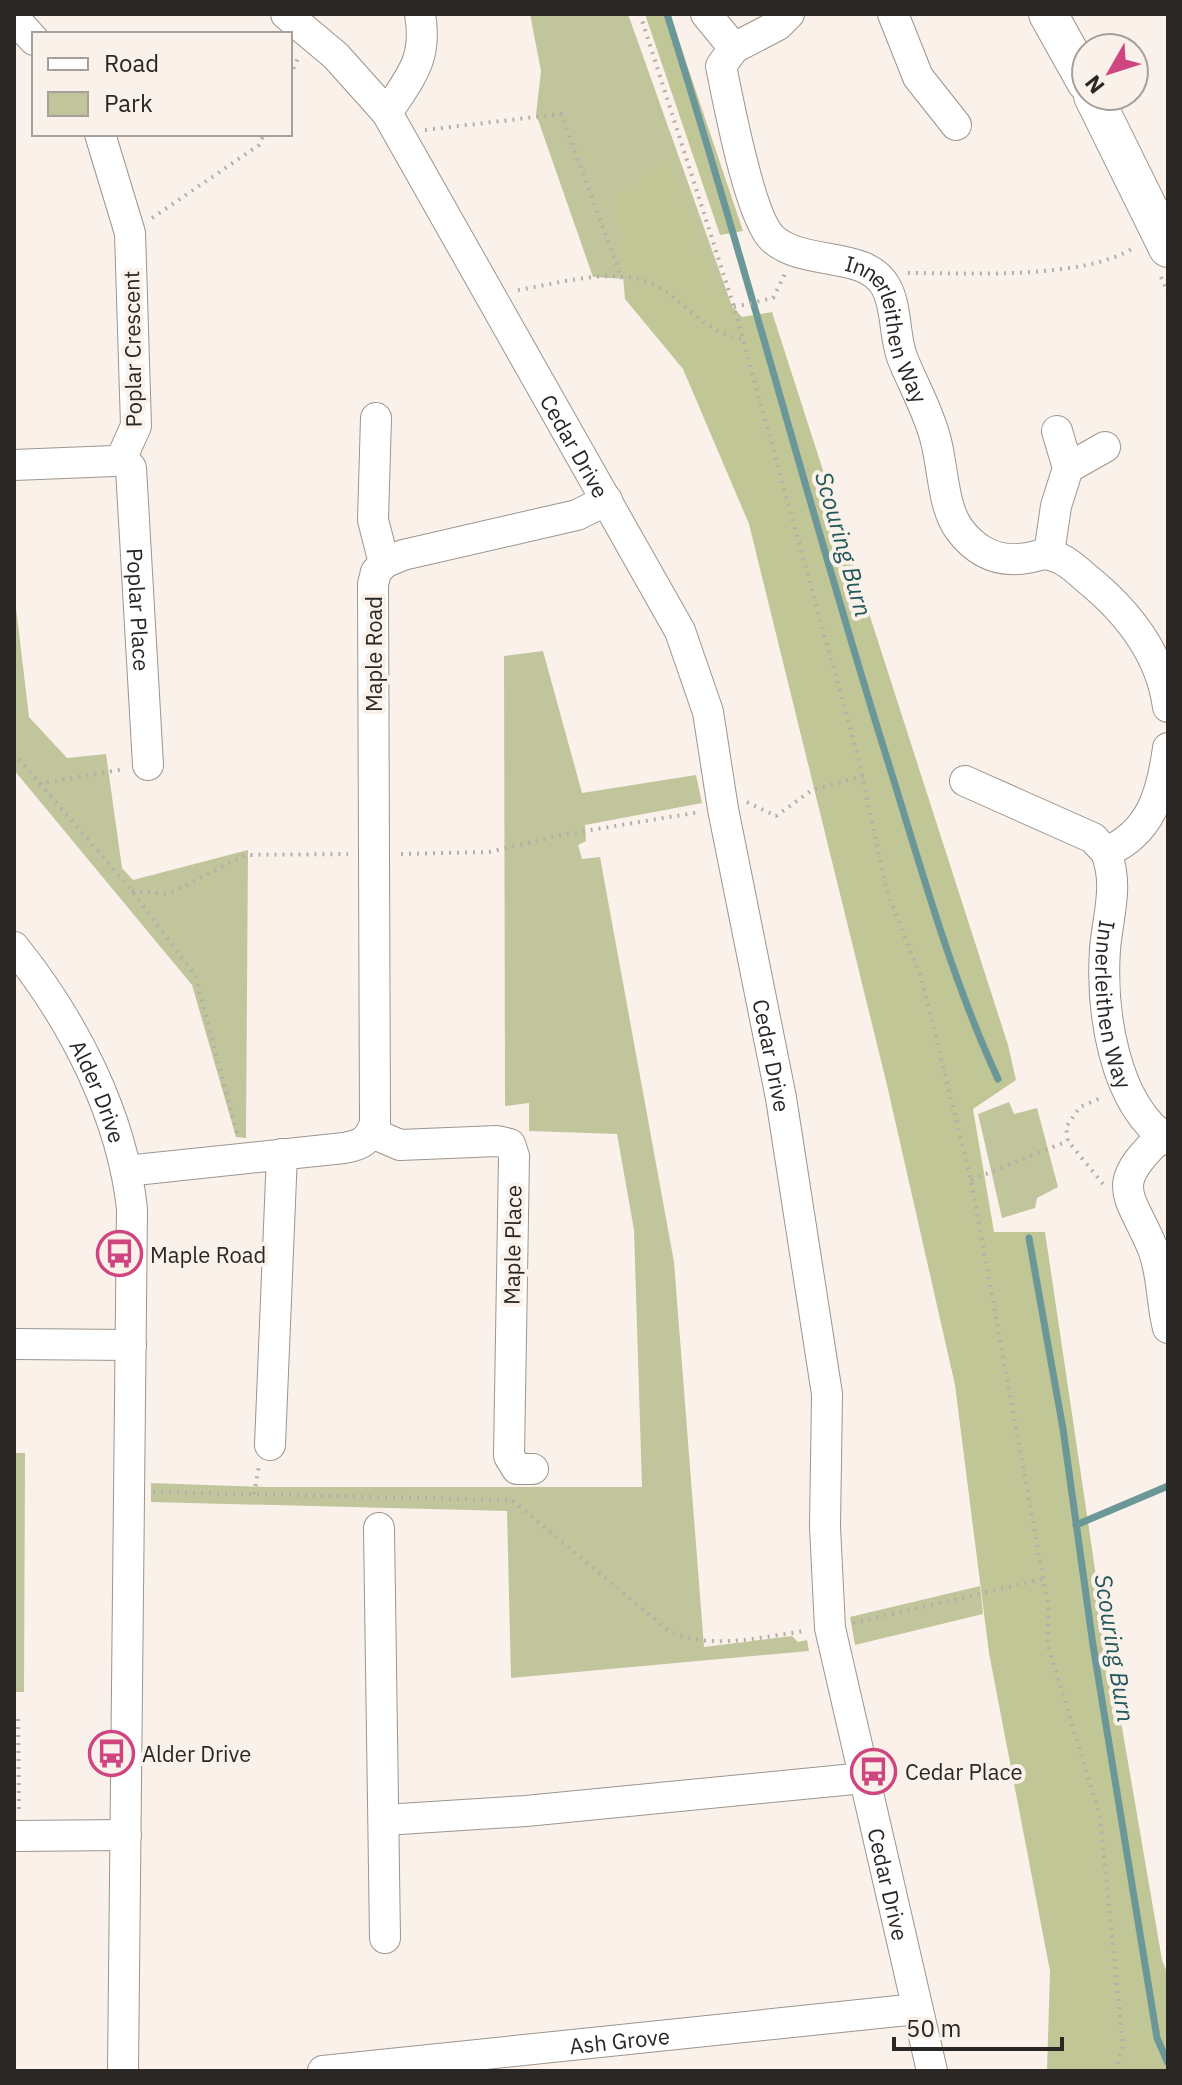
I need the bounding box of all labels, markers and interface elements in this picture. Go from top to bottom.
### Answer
legend [32,32,292,136]
north arrow [1070,32,1150,112]
text: Road [104,47,159,79]
text: N [1078,70,1110,100]
text: Park [104,87,153,119]
street label: Innerleithen Way [842,248,935,407]
street label: Poplar Crescent [116,270,148,428]
street label: Cedar Drive [534,389,616,503]
water label: Scouring Burn [808,468,880,620]
street label: Poplar Place [121,547,157,672]
street label: Maple Road [359,596,388,712]
street label: Innerleithen Way [1090,918,1139,1093]
street label: Cedar Drive [747,996,797,1114]
street label: Alder Drive [64,1034,133,1146]
street label: Maple Place [496,1185,528,1305]
bus stop icon: Maple Road [95,1230,143,1278]
place label: Maple Road [150,1240,266,1269]
water label: Scouring Burn [1088,1572,1142,1724]
bus stop icon: Alder Drive [87,1729,135,1777]
place label: Alder Drive [142,1739,251,1768]
bus stop icon: Cedar Place [850,1747,898,1795]
place label: Cedar Place [905,1757,1023,1786]
street label: Cedar Drive [862,1825,916,1943]
scale bar [894,2001,1062,2051]
text: 50 m [906,2012,961,2044]
street label: Ash Grove [568,2020,671,2060]

